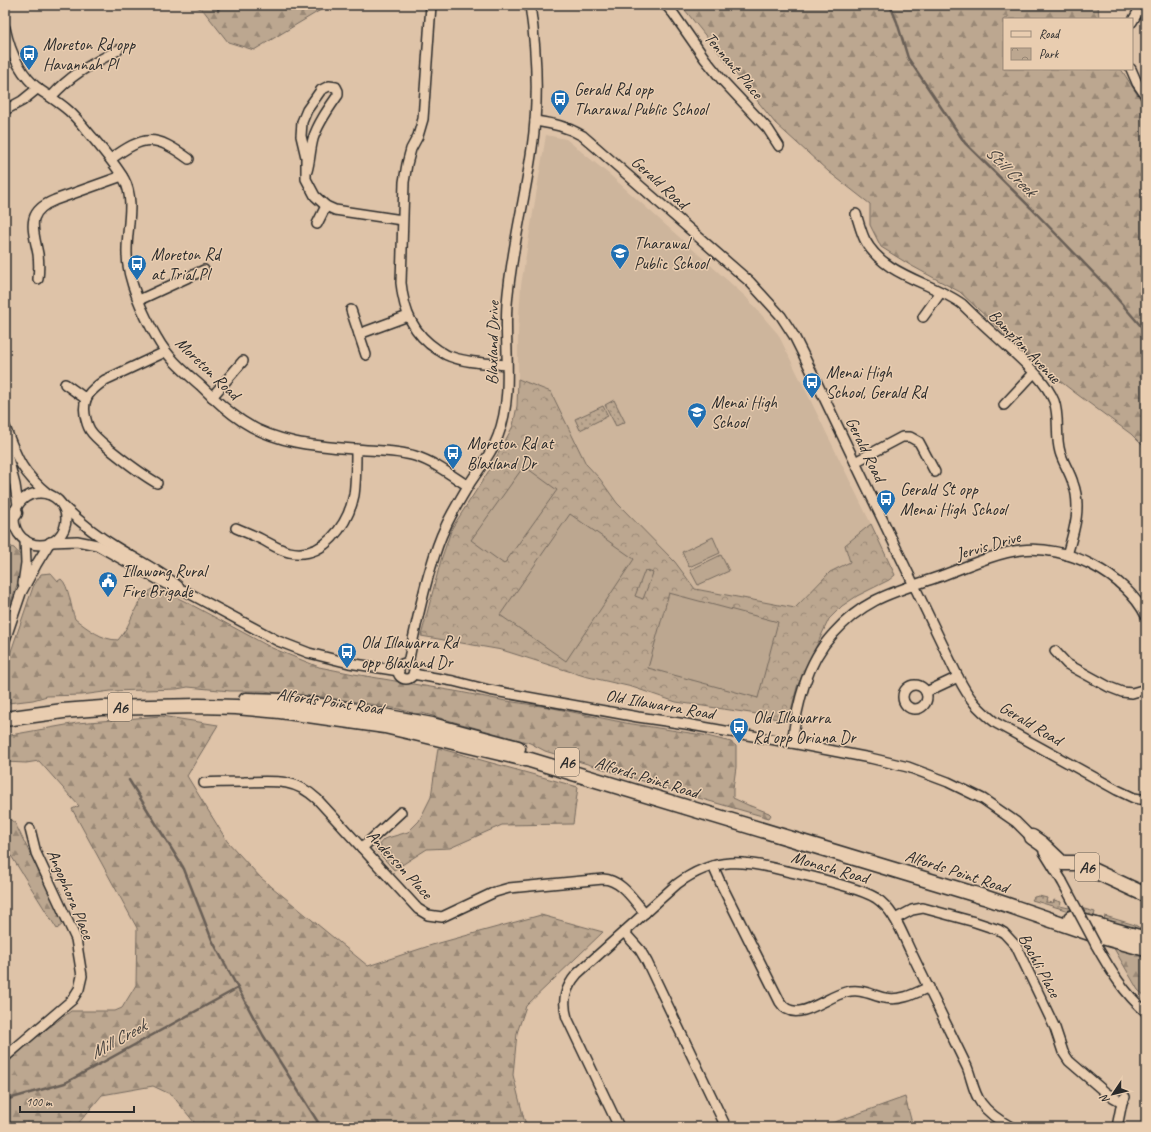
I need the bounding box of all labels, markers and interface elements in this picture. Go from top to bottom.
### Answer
legend [1003,18,1133,70]
text: Road [1039,26,1061,42]
street label: Tennant Place [700,28,769,104]
place label: Moreton Rd opp Havannah Pl [43,34,136,75]
bus stop icon: Moreton Rd opp Havannah Pl [18,43,40,71]
text: Park [1039,46,1060,62]
place label: Gerald Rd opp Tharawal Public School [574,79,710,120]
bus stop icon: Gerald Rd opp Tharawal Public School [549,88,571,116]
water label: Still Creek [981,141,1043,203]
street label: Gerald Road [627,151,694,215]
place label: Tharawal Public School [634,233,711,274]
school or university icon: Tharawal Public School [609,242,631,270]
place label: Moreton Rd at Trial Pl [151,244,222,285]
bus stop icon: Moreton Rd at Trial Pl [126,253,148,281]
street label: Blaxland Drive [481,300,504,385]
street label: Bampton Avenue [984,305,1066,389]
street label: Moreton Road [171,332,246,406]
place label: Menai High School, Gerald Rd [826,362,928,403]
bus stop icon: Menai High School, Gerald Rd [801,371,823,399]
place label: Menai High School [711,392,777,433]
school or university icon: Menai High School [686,401,708,429]
street label: Gerald Road [841,413,891,487]
place label: Moreton Rd at Blaxland Dr [467,433,555,474]
bus stop icon: Moreton Rd at Blaxland Dr [442,442,464,470]
place label: Gerald St opp Menai High School [900,479,1010,520]
bus stop icon: Gerald St opp Menai High School [875,488,897,516]
street label: Jervis Drive [953,526,1024,565]
place label: Illawong Rural Fire Brigade [122,561,210,602]
public building icon: Illawong Rural Fire Brigade [97,570,119,598]
place label: Old Illawarra Rd opp Blaxland Dr [361,632,461,673]
bus stop icon: Old Illawarra Rd opp Blaxland Dr [336,641,358,669]
street label: Alfords Point Road [275,684,388,720]
street label: Old Illawarra Road [604,685,719,725]
road number: A6 [108,693,132,721]
street label: Gerald Road [996,697,1068,752]
place label: Old Illawarra Rd opp Oriana Dr [753,707,857,748]
bus stop icon: Old Illawarra Rd opp Oriana Dr [728,716,750,744]
road number: A6 [555,748,579,776]
street label: Alfords Point Road [593,752,704,804]
street label: Anderson Place [362,825,438,904]
street label: Alfords Point Road [903,845,1014,899]
street label: Angophora Place [42,846,99,944]
street label: Monash Road [789,846,873,889]
road number: A6 [1075,853,1099,881]
street label: Bachli Place [1014,930,1066,1002]
water label: Mill Creek [86,1013,153,1063]
north arrow [1093,1074,1133,1114]
scale bar [20,1088,134,1114]
text: N [1096,1091,1112,1107]
text: 100 m [26,1094,53,1110]

